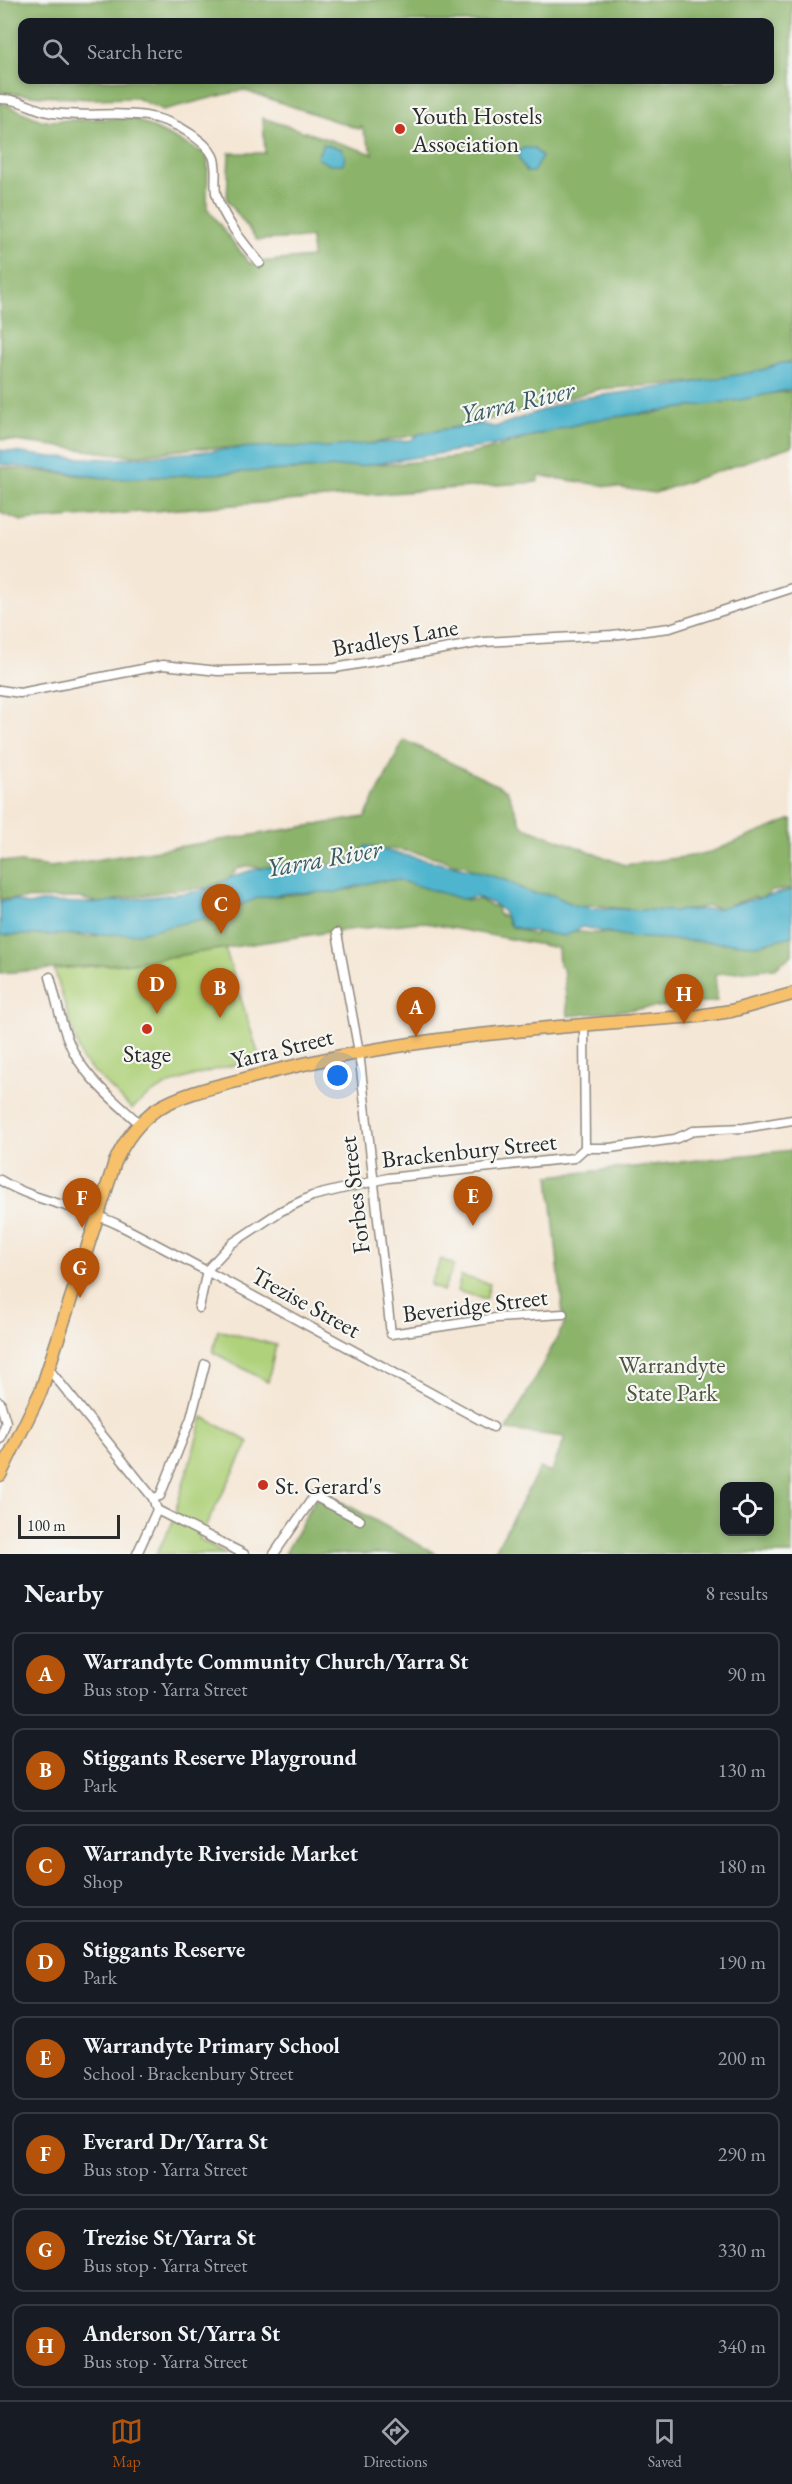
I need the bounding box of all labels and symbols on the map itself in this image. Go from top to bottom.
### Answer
place label: Youth Hostels Association [411,100,542,159]
marker: Youth Hostels Association [393,122,407,136]
water label: Yarra River [456,372,579,432]
street label: Bradleys Lane [329,611,461,663]
water label: Yarra River [264,831,386,885]
pin: C [202,884,240,934]
pin: D [138,964,176,1014]
pin: B [200,968,240,1018]
pin: H [664,974,704,1024]
pin: A [396,988,436,1037]
street label: Yarra Street [228,1020,337,1076]
marker: Stage [140,1022,154,1036]
place label: Stage [123,1038,171,1069]
your location [323,1061,352,1090]
street label: Brackenbury Street [380,1125,558,1175]
street label: Forbes Street [331,1134,377,1256]
pin: E [454,1176,492,1226]
pin: F [62,1178,101,1228]
pin: G [60,1248,100,1298]
street label: Trezise Street [246,1259,367,1345]
street label: Beveridge Street [401,1281,550,1329]
park label: Warrandyte State Park [619,1349,726,1408]
place label: St. Gerard's [275,1470,381,1501]
marker: St. Gerard's [256,1478,270,1492]
scale bar [18,1512,120,1540]

